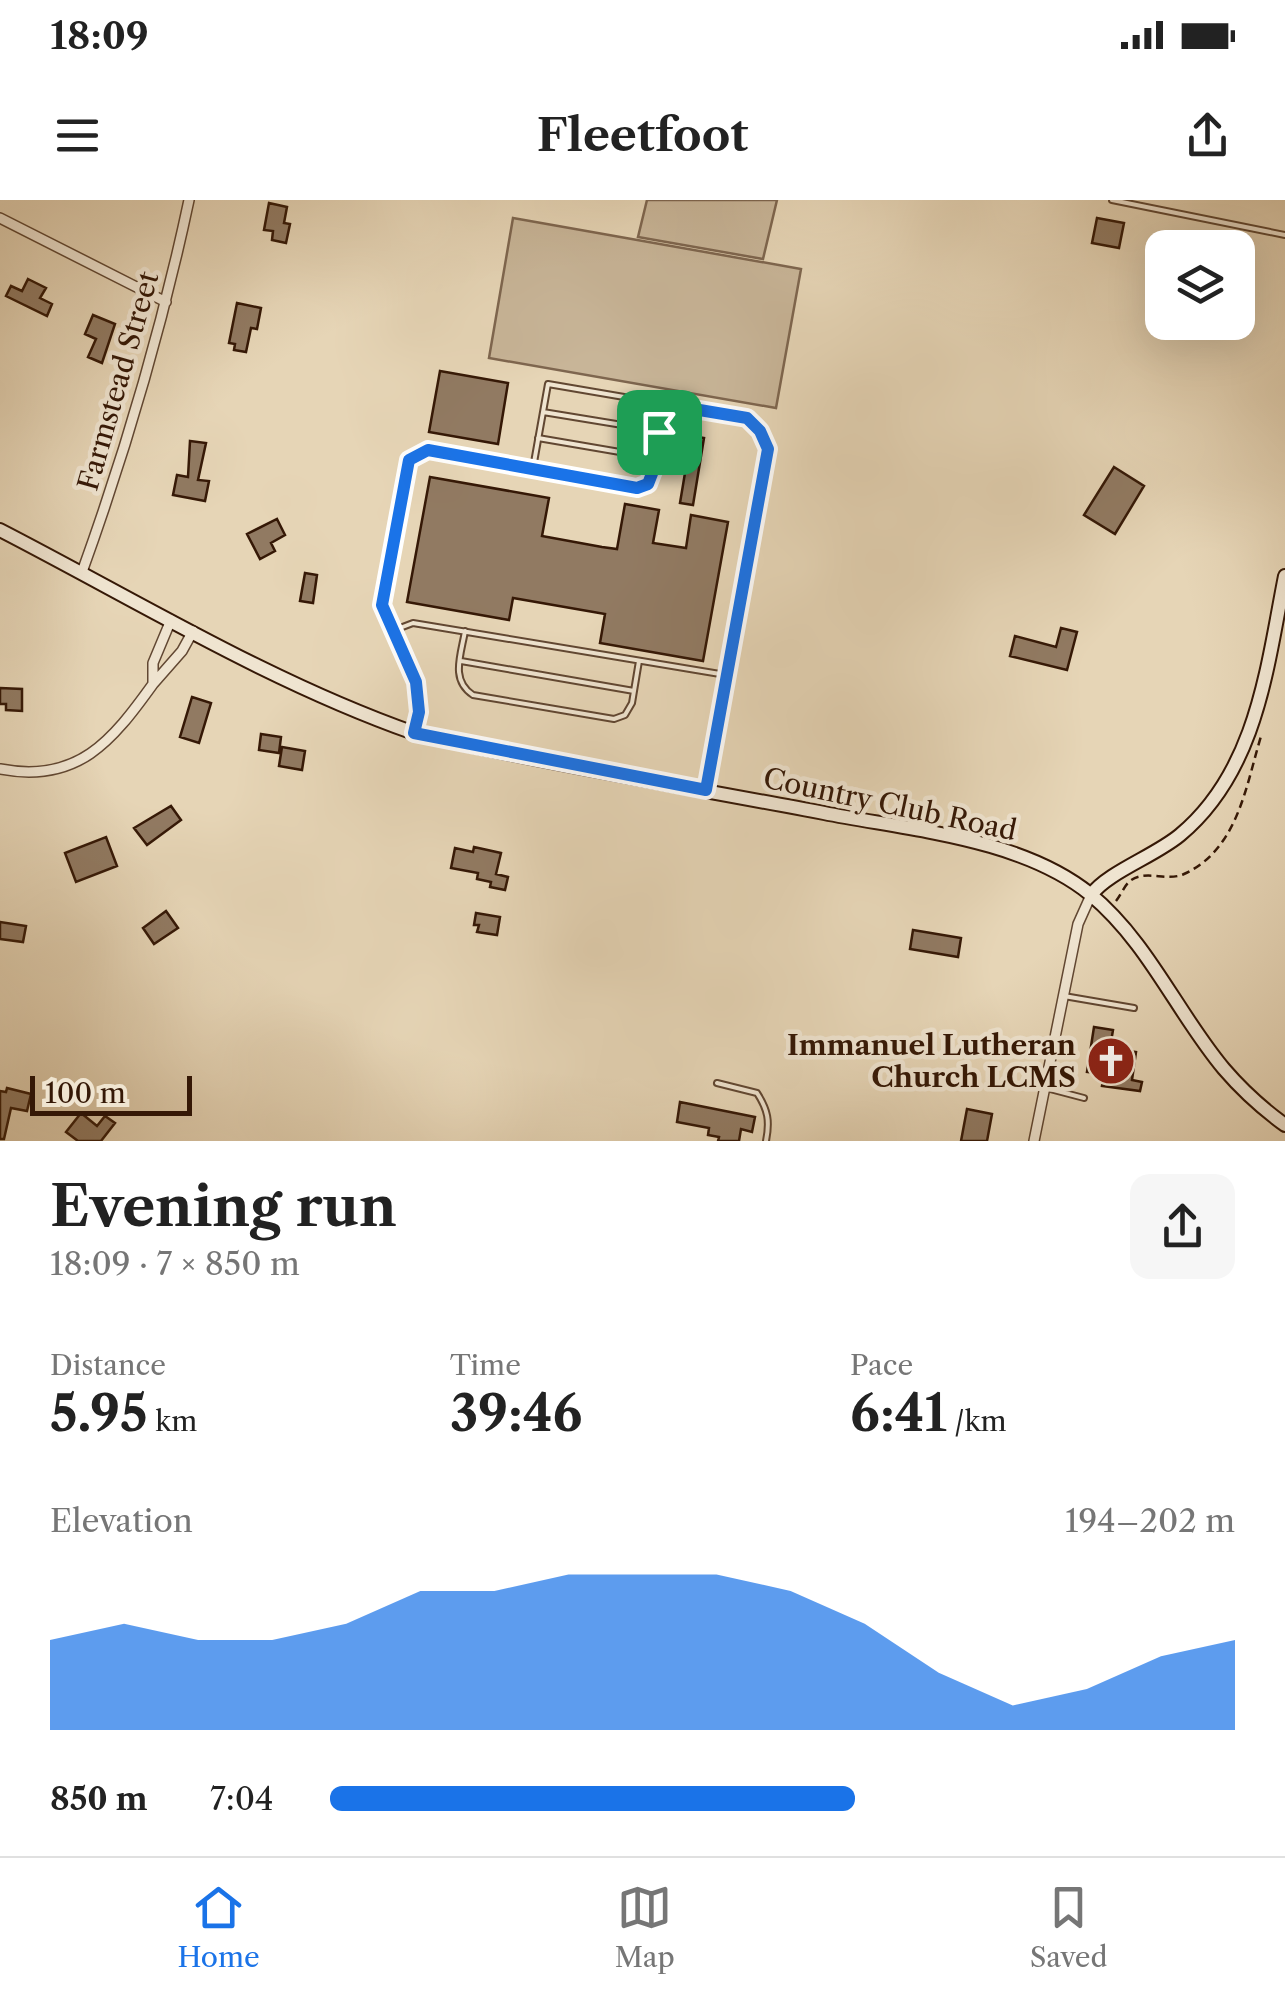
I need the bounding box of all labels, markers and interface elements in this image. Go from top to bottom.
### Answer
text: 18:09 [50,12,149,59]
text: Fleetfoot [537,107,748,163]
icon: menu [50,108,105,163]
icon: share [1180,108,1235,163]
map controls [1145,230,1255,340]
button: layers [1145,230,1255,340]
street label: Farmstead Street [71,268,166,494]
pin [617,390,702,475]
icon: arrive [632,405,687,460]
street label: Country Club Road [760,761,1020,847]
place label: Immanuel Lutheran Church LCMS [787,1028,1076,1094]
church icon: Immanuel Lutheran Church LCMS [1085,1035,1137,1087]
scale bar [30,1071,192,1116]
text: 100 m [45,1076,126,1110]
text: Evening run [50,1173,397,1240]
button: share [1130,1174,1235,1279]
text: 18:09 · 7 × 850 m [50,1244,300,1283]
text: Distance [50,1348,166,1382]
text: Time [450,1348,521,1382]
text: Pace [850,1348,913,1382]
text: 5.95 [50,1382,148,1444]
text: 39:46 [450,1382,582,1444]
text: 6:41 [850,1382,947,1444]
text: km [148,1404,197,1438]
text: /km [947,1404,1007,1438]
text: Elevation [50,1501,193,1540]
text: 194–202 m [1065,1501,1235,1540]
text: 850 m [50,1779,148,1818]
text: 7:04 [210,1779,274,1818]
tab: Home [177,1880,260,1974]
tab: Map [615,1880,675,1974]
tab: Saved [1030,1880,1108,1974]

